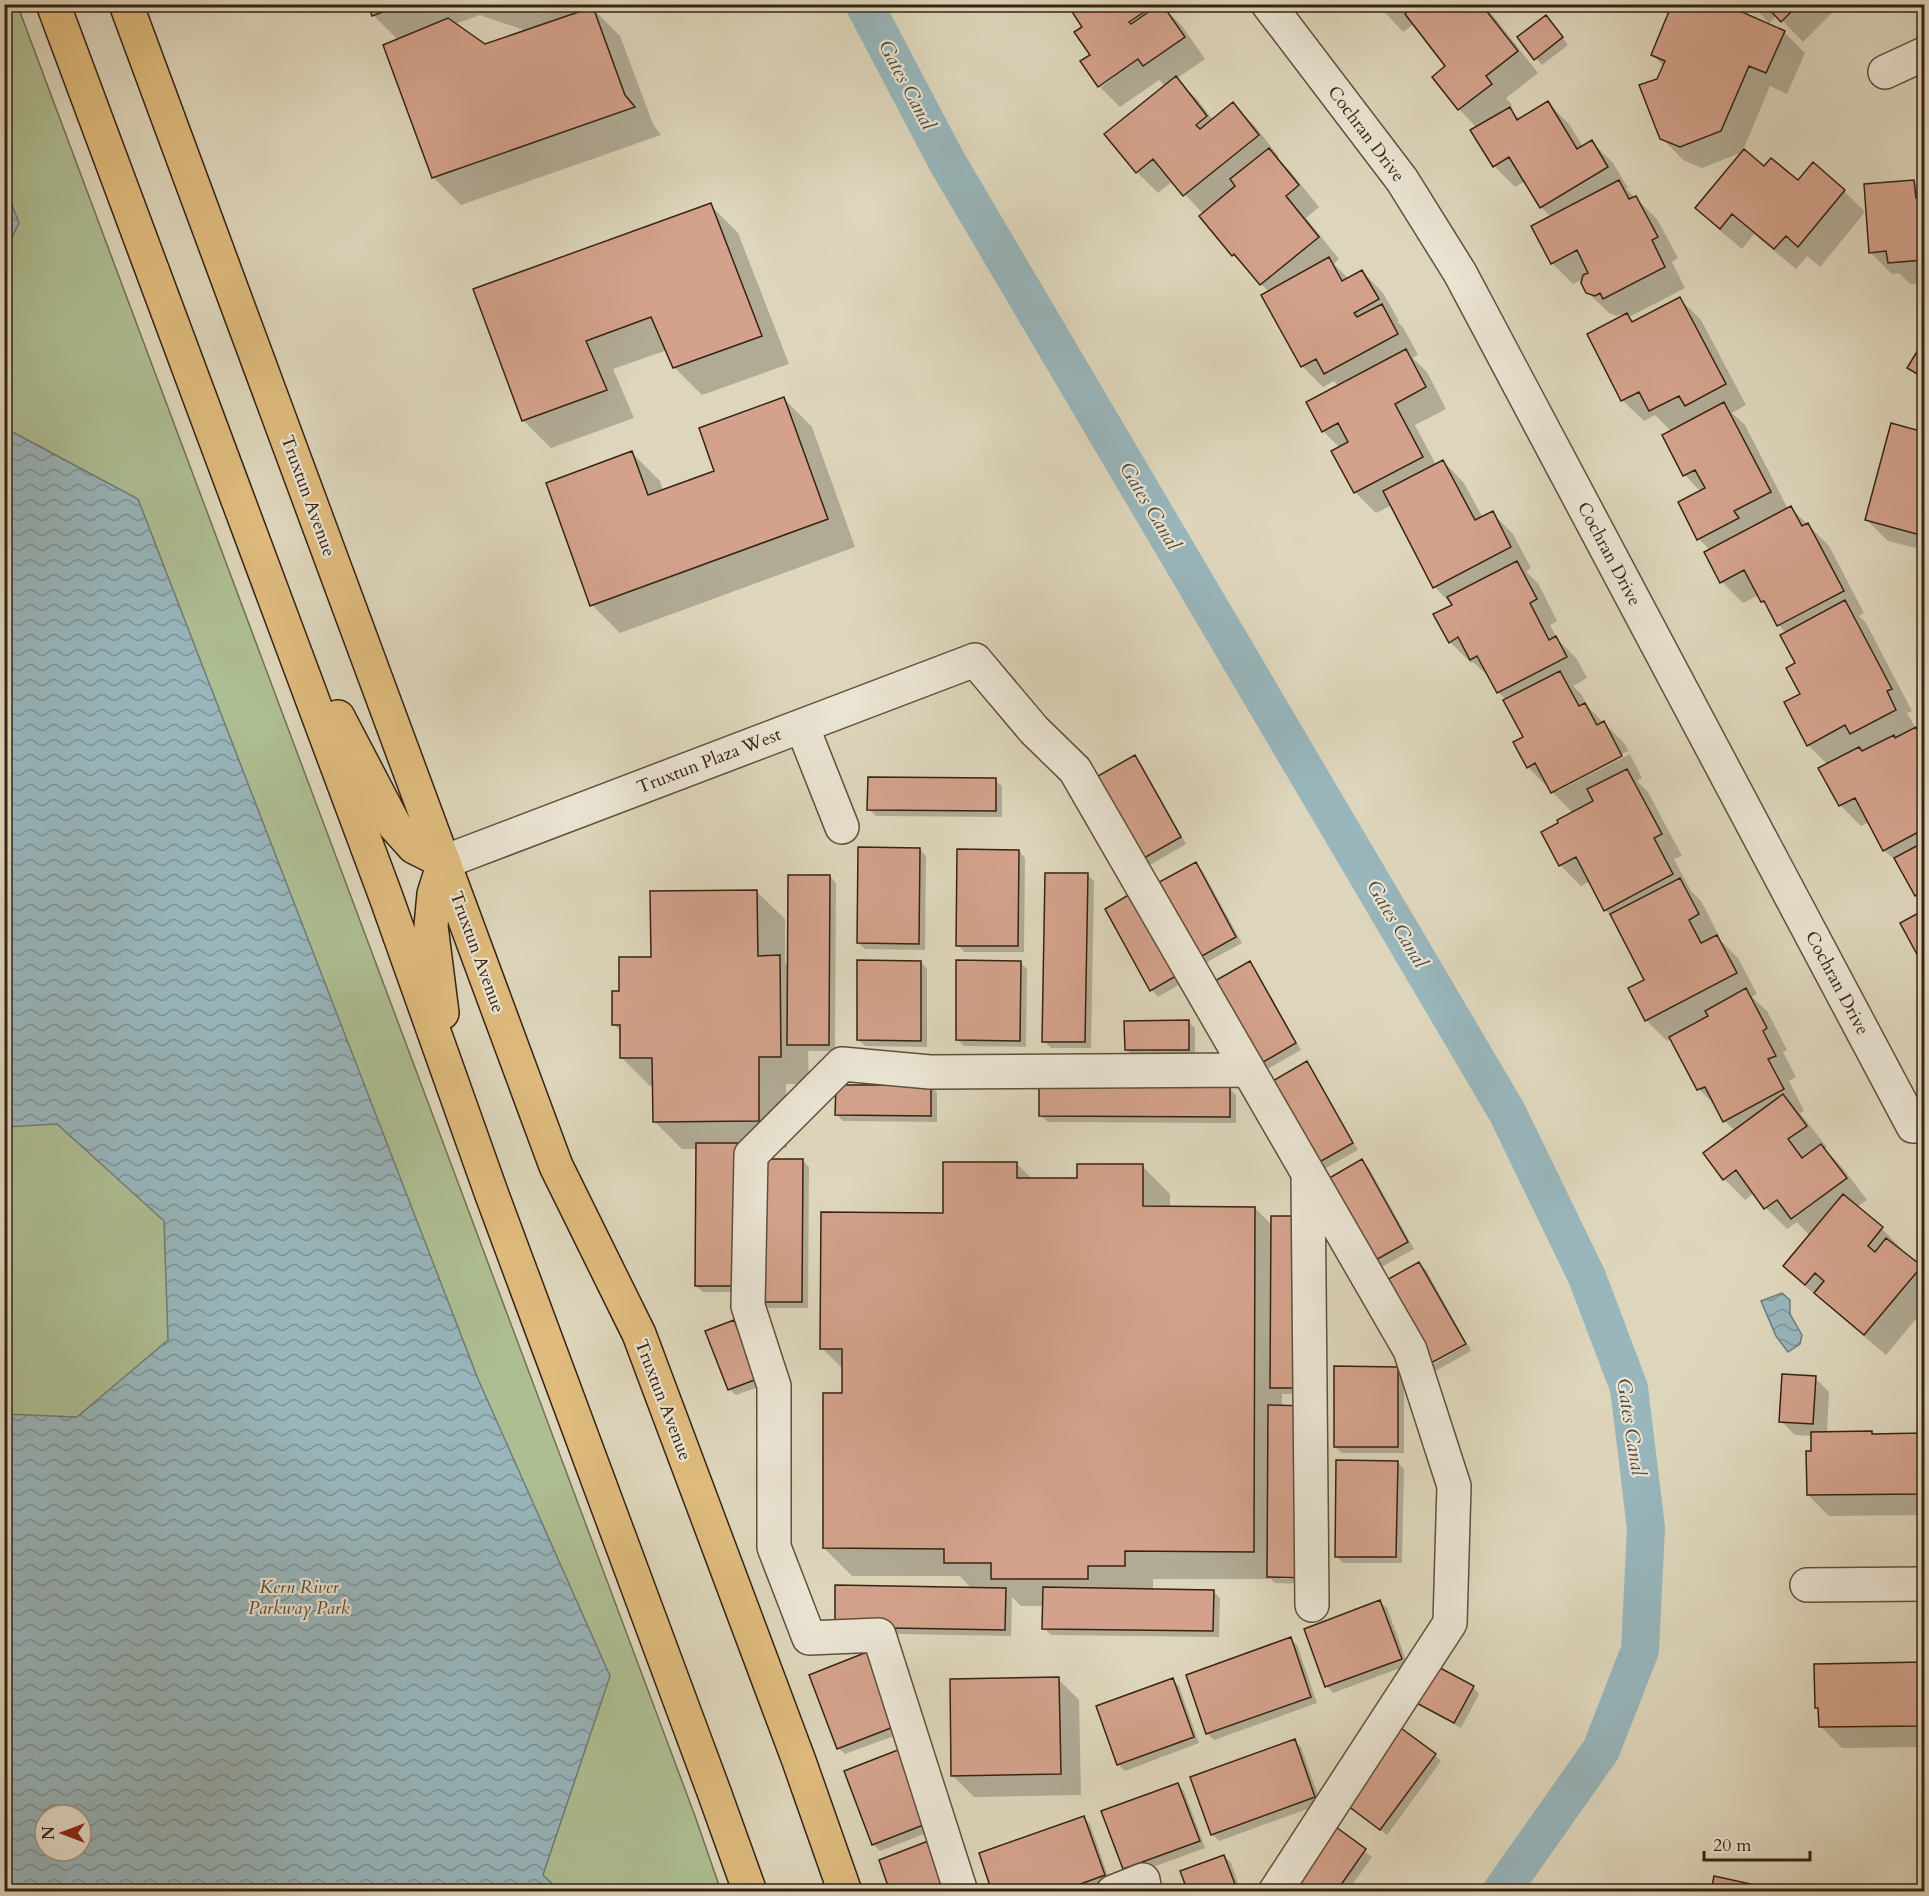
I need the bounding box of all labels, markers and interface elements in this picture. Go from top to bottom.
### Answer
water label: Gates Canal [872,35,942,135]
street label: Cochran Drive [1322,81,1410,187]
street label: Truxtun Avenue [274,432,342,560]
water label: Gates Canal [1113,457,1187,555]
street label: Cochran Drive [1571,498,1647,610]
street label: Truxtun Plaza West [633,722,785,800]
water label: Gates Canal [1360,875,1434,973]
street label: Truxtun Avenue [443,888,511,1016]
street label: Cochran Drive [1799,927,1875,1039]
street label: Truxtun Avenue [628,1336,698,1464]
water label: Gates Canal [1610,1376,1652,1478]
park label: Kern River Parkway Park [248,1575,350,1621]
north arrow [33,1803,93,1863]
scale bar [1704,1824,1810,1862]
text: N [38,1826,60,1840]
text: 20 m [1713,1833,1752,1858]

